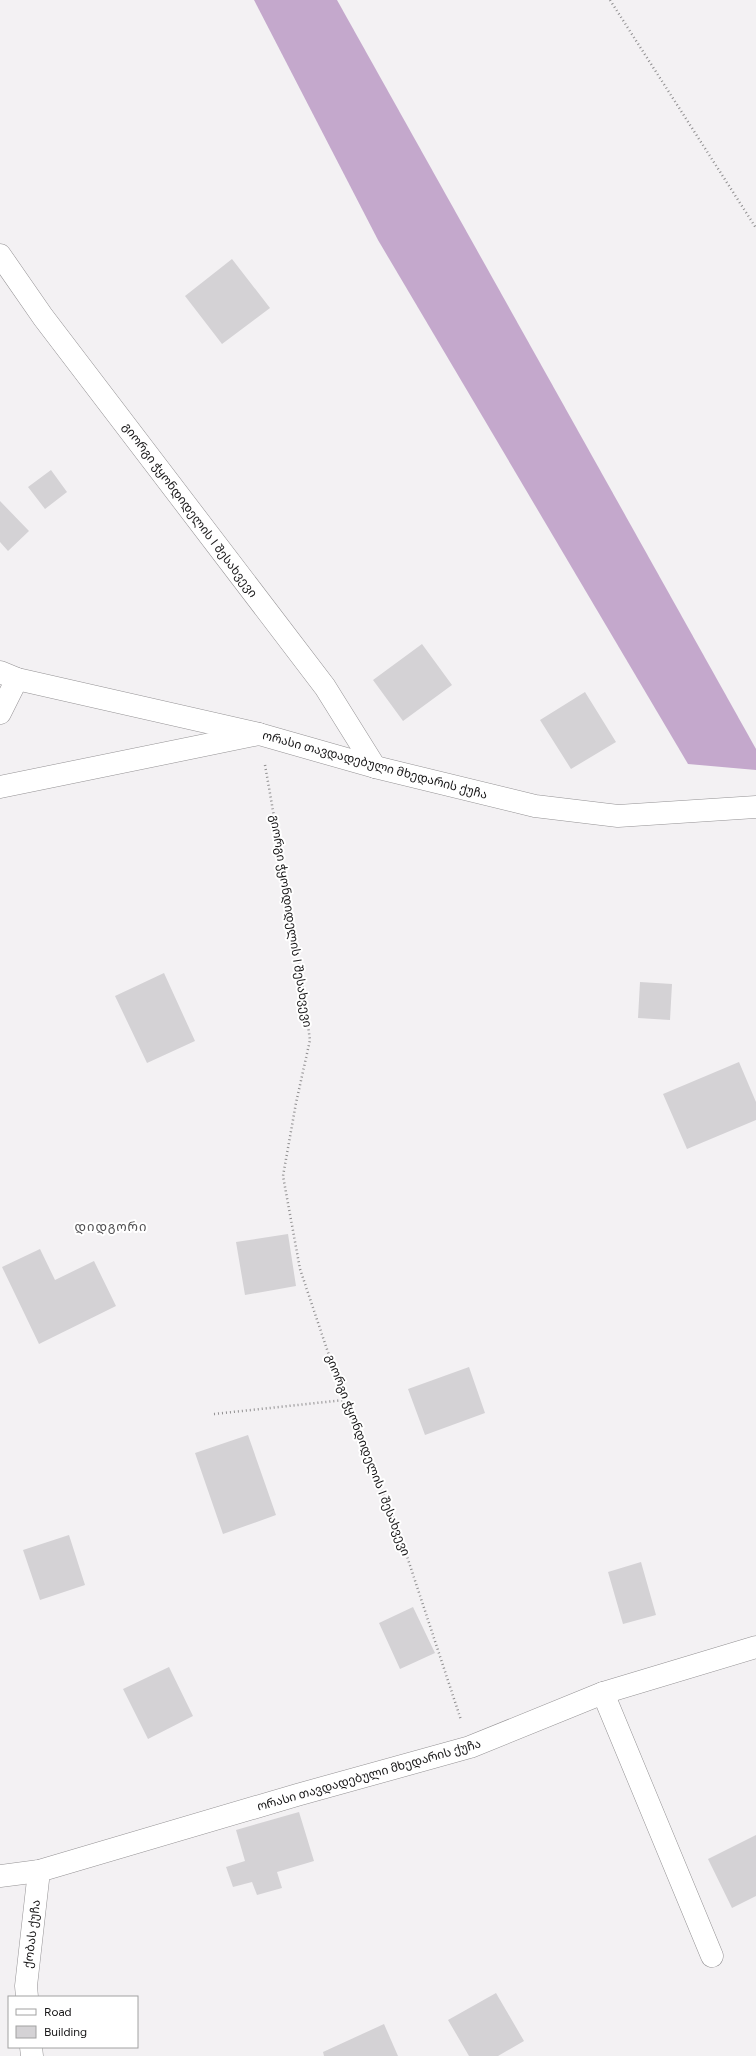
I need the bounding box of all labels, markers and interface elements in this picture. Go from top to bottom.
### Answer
street label: გიორგი ჭყონდიდელის I შესახვევი [119,420,260,601]
street label: ორასი თავდადებული მხედარის ქუჩა [261,728,489,803]
street label: გიორგი ჭყონდიდელის I შესახვევი [266,814,315,1028]
district label: დიდგორი [75,1219,147,1235]
street label: გიორგი ჭყონდიდელის I შესახვევი [322,1352,413,1558]
street label: ორასი თავდადებული მხედარის ქუჩა [256,1736,483,1815]
street label: ქობას ქუჩა [21,1899,43,1969]
legend [8,1996,138,2048]
text: Road [44,2005,72,2019]
text: Building [44,2025,87,2039]

